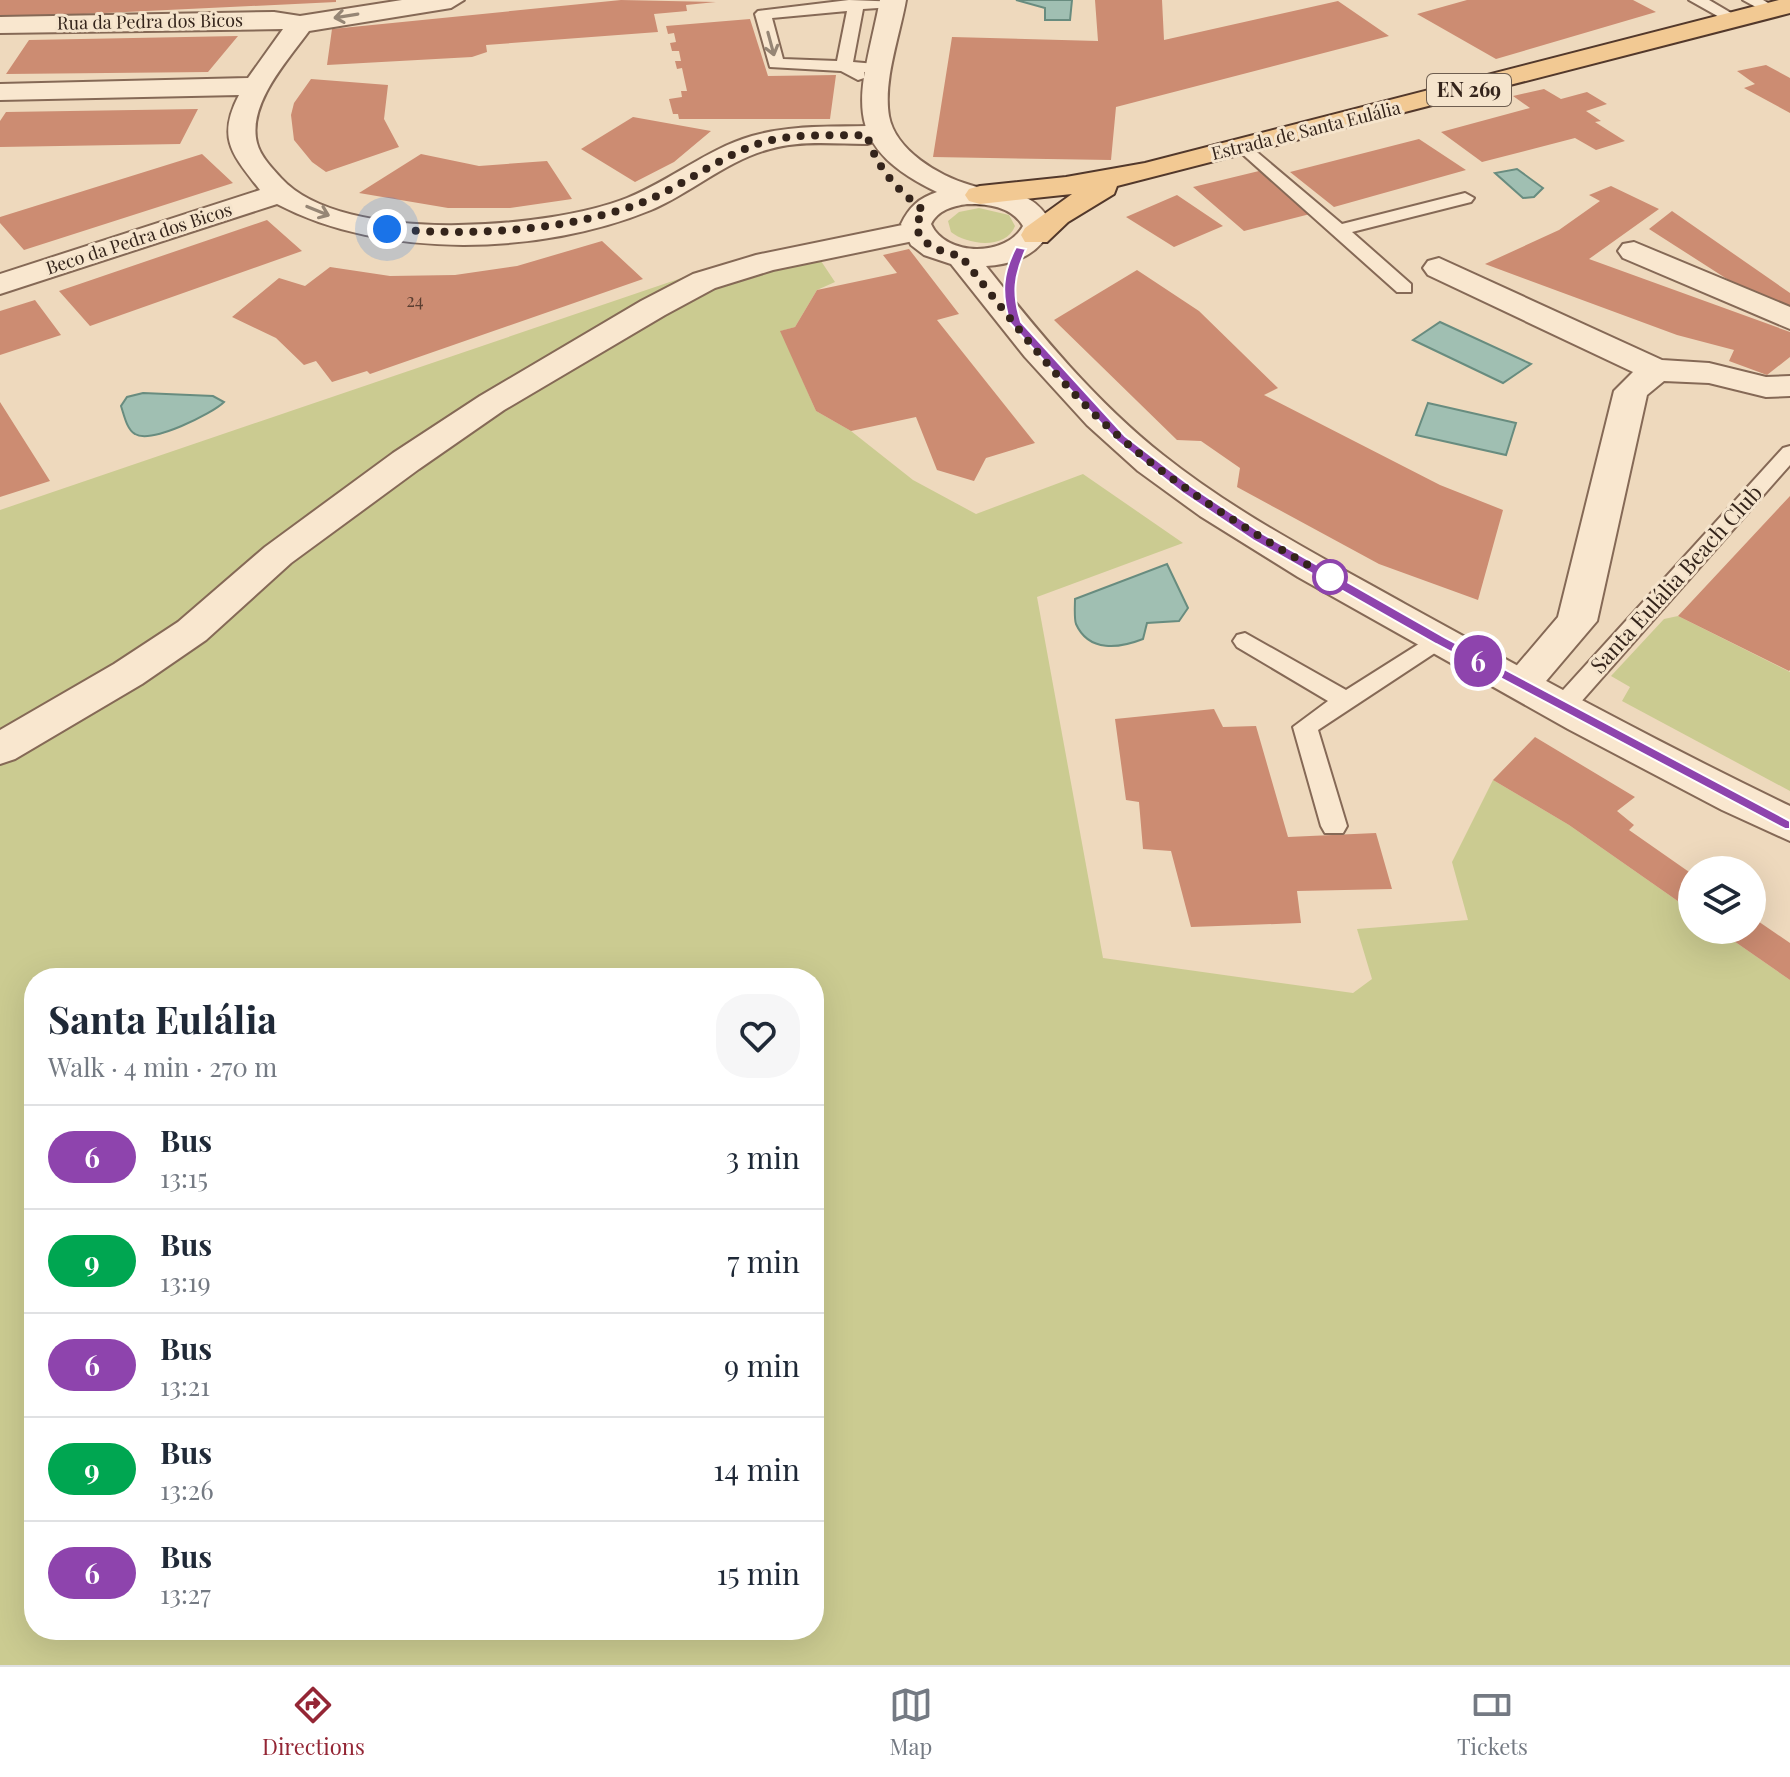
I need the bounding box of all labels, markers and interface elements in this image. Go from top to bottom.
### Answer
street label: Rua da Pedra dos Bicos [57,7,243,35]
one-way arrow [334,9,359,24]
one-way arrow [764,30,779,56]
road number: EN 269 [1427,74,1511,106]
street label: Estrada de Santa Eulália [1209,95,1403,165]
street label: Beco da Pedra dos Bicos [43,197,235,279]
one-way arrow [305,204,330,219]
your location [367,209,407,249]
house number: 24 [406,288,424,312]
street label: Santa Eulália Beach Club [1583,478,1768,679]
unlabelled marker [1313,560,1347,594]
line badge: 6 [1452,635,1504,687]
text: 6 [1470,642,1486,679]
map controls [1678,856,1766,944]
button: layers [1678,856,1766,944]
text: Santa Eulália [48,993,277,1044]
button: heart [716,994,800,1078]
text: Walk · 4 min · 270 m [48,1049,277,1084]
text: Bus [160,1120,212,1160]
text: 3 min [726,1137,800,1177]
text: 6 [84,1138,100,1175]
text: 13:15 [160,1160,208,1195]
text: Bus [160,1224,212,1264]
text: 7 min [727,1241,800,1281]
text: 9 [84,1242,100,1279]
text: 13:19 [160,1264,211,1299]
text: Bus [160,1328,212,1368]
text: 9 min [724,1345,800,1385]
text: 6 [84,1346,100,1383]
text: 13:21 [160,1368,210,1403]
text: Bus [160,1432,212,1472]
text: 14 min [713,1449,800,1489]
text: 9 [84,1450,100,1487]
text: 13:26 [160,1472,214,1507]
text: Bus [160,1536,212,1576]
text: 15 min [716,1553,800,1593]
text: 6 [84,1554,100,1591]
text: 13:27 [160,1576,211,1611]
tab: Directions [262,1683,365,1761]
tab: Map [889,1683,933,1761]
tab: Tickets [1457,1683,1528,1761]

